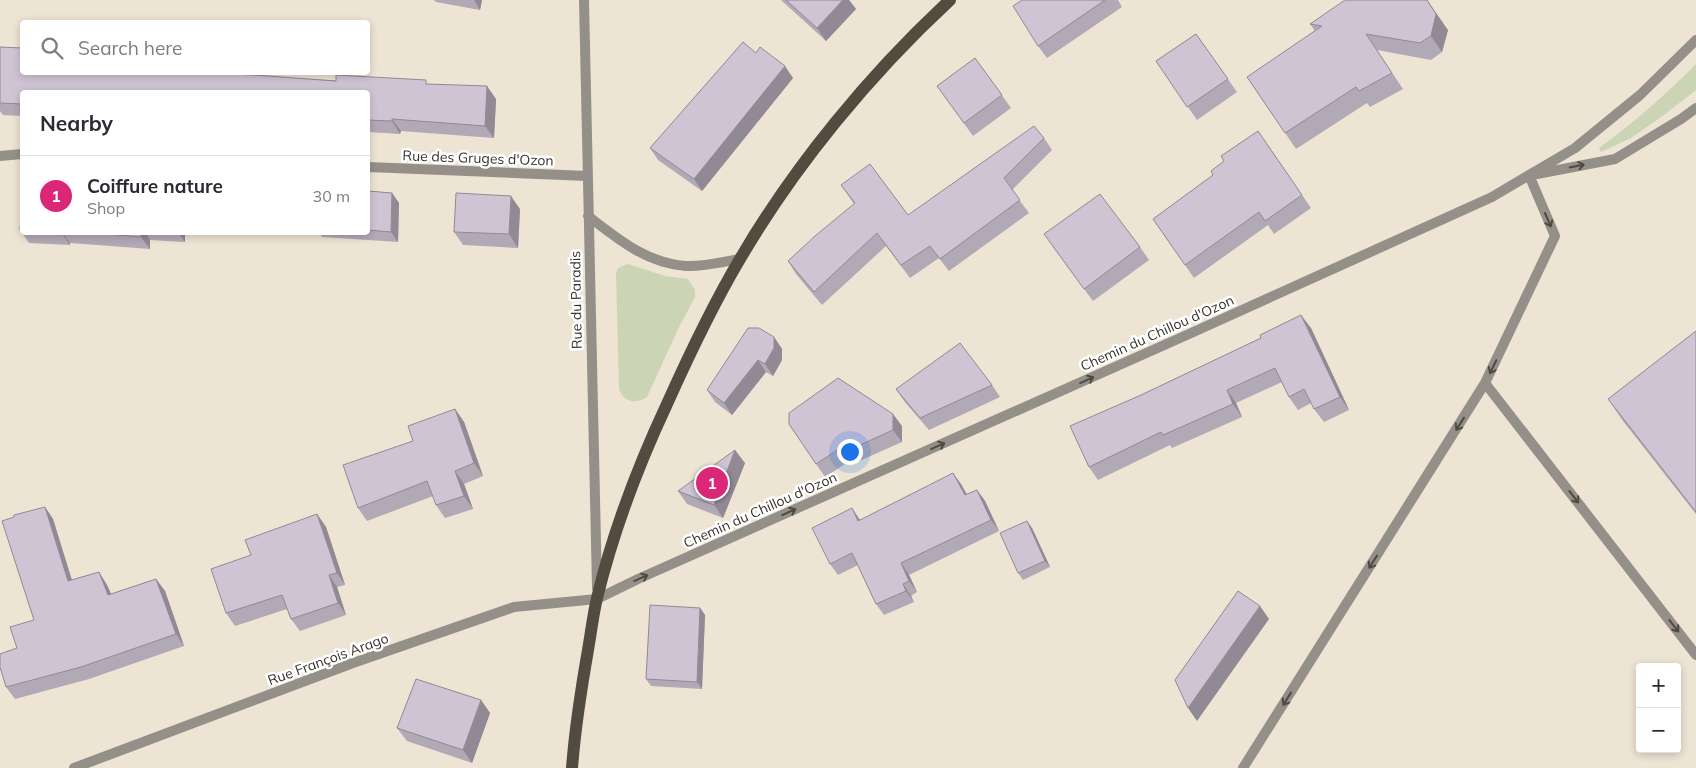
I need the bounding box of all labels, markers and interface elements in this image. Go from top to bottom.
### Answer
search box [20,20,370,75]
icon: search [38,34,66,62]
text: Search here [78,36,182,60]
text: Nearby [40,110,113,136]
street label: Rue des Gruges d'Ozon [402,146,554,170]
one-way arrow [1568,161,1584,170]
text: Coiffure nature [87,174,223,198]
text: 1 [51,186,61,206]
text: 30 m [313,186,350,206]
text: Shop [87,198,125,218]
one-way arrow [1544,212,1554,227]
street label: Rue du Paradis [566,251,586,349]
street label: Chemin du Chillou d'Ozon [1077,291,1237,375]
one-way arrow [1488,359,1497,374]
one-way arrow [1079,375,1094,385]
one-way arrow [1454,417,1465,431]
your location [837,439,863,465]
one-way arrow [930,440,945,450]
pin: 1 [696,464,728,502]
street label: Chemin du Chillou d'Ozon [680,468,840,552]
one-way arrow [1569,490,1579,504]
one-way arrow [781,506,796,516]
one-way arrow [1368,554,1378,568]
one-way arrow [633,572,648,582]
one-way arrow [1668,619,1679,632]
street label: Rue François Arago [265,629,391,689]
map controls [1636,663,1681,753]
button: + [1636,663,1681,708]
one-way arrow [1281,692,1291,706]
button: − [1636,708,1681,753]

